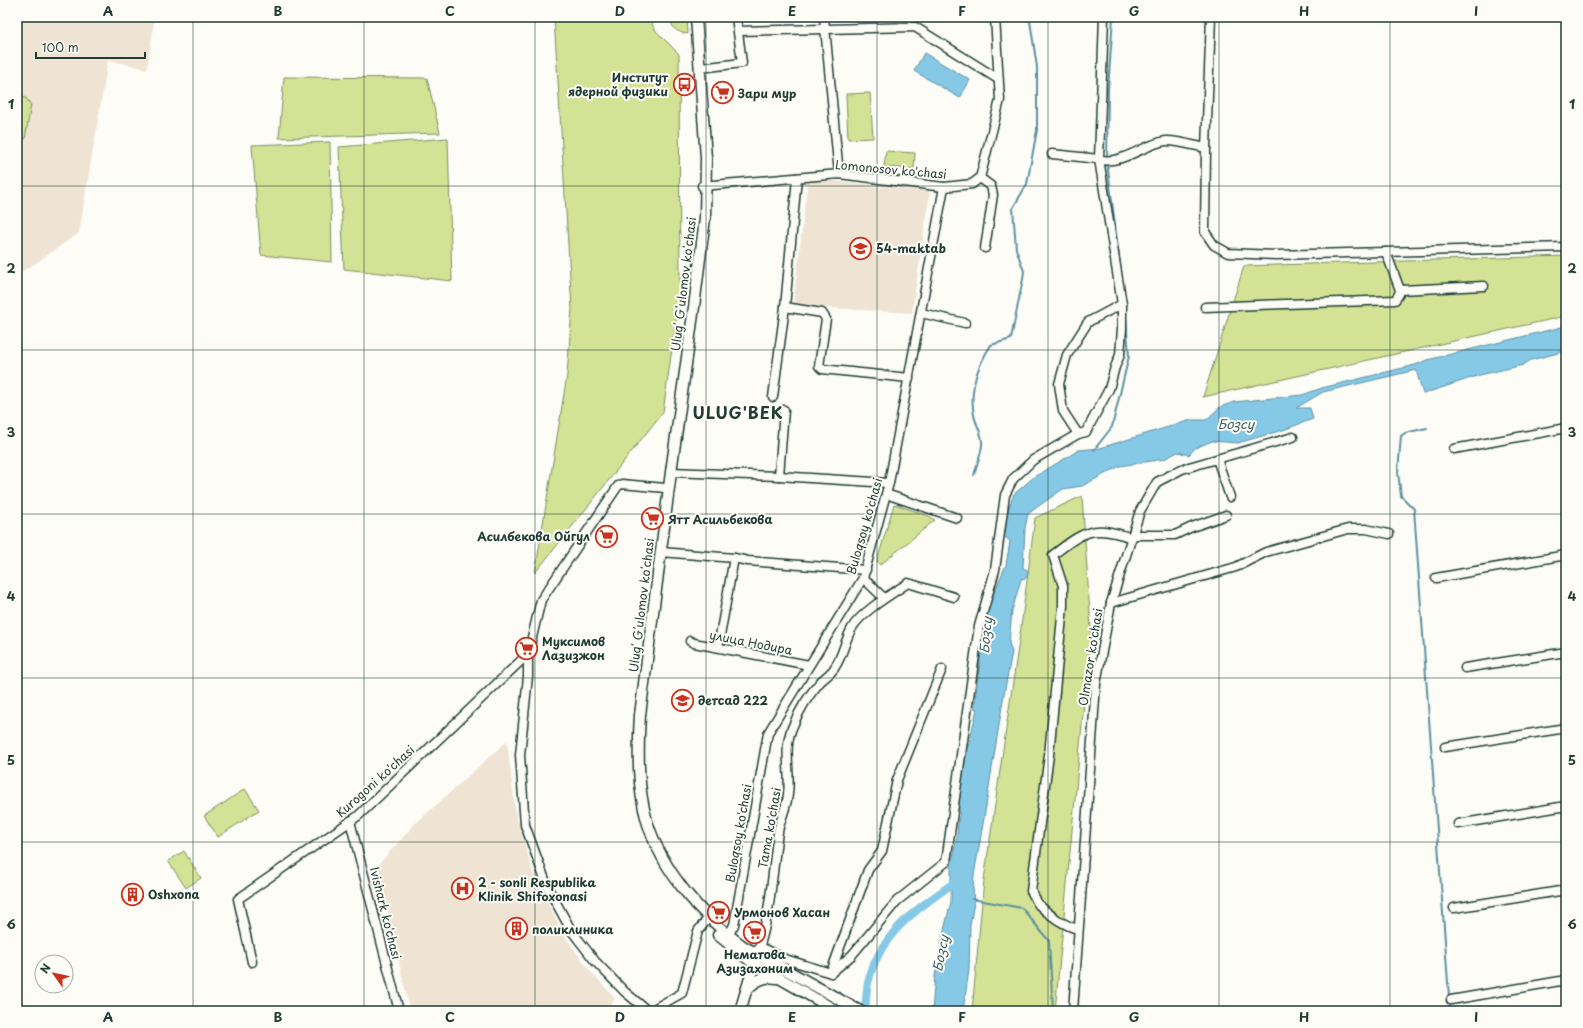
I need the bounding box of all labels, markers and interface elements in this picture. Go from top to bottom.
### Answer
text: A [103,1,113,20]
text: B [274,1,283,20]
text: C [445,1,455,20]
text: D [615,1,625,20]
text: E [788,1,796,20]
text: F [958,1,966,20]
text: G [1129,1,1139,20]
text: H [1299,1,1309,20]
text: I [1474,1,1478,20]
scale bar [36,34,145,60]
text: 100 m [42,38,79,56]
place label: Институт ядерной физики [568,68,669,100]
bus stop icon: Институт ядерной физики [671,71,697,97]
supermarket icon: Зари мур [710,80,736,106]
place label: Зари мур [737,84,796,102]
text: 1 [8,94,14,113]
text: 1 [1569,94,1575,113]
street label: Lomonosov ko'chasi [834,155,948,183]
street label: Ulugʻ Gʻulomov koʻchasi [666,216,700,352]
school or university icon: 54-maktab [848,235,874,261]
place label: 54-maktab [876,239,946,257]
text: 2 [6,258,16,277]
text: 2 [1567,258,1577,277]
district label: ULUG'BEK [692,400,784,424]
water label: Бозсу [1218,414,1256,433]
text: 3 [7,422,16,441]
text: 3 [1568,422,1577,441]
street label: Buloqsoy ko'chasi [842,476,886,576]
supermarket icon: Ятт Асильбекова [639,506,665,532]
place label: Ятт Асильбекова [667,510,773,528]
supermarket icon: Асилбекова Ойгул [593,523,619,549]
place label: Асилбекова Ойгул [477,527,590,545]
street label: Ulugʻ Gʻulomov koʻchasi [624,537,658,673]
text: 4 [7,586,16,605]
text: 4 [1568,586,1577,605]
street label: Olmazor ko'chasi [1073,607,1107,707]
water label: Бозсу [974,614,996,654]
street label: улица Нодира [708,625,794,659]
place label: Муксимов Лазизжон [542,632,605,664]
supermarket icon: Муксимов Лазизжон [513,635,539,661]
school or university icon: детсад 222 [669,687,695,713]
place label: детсад 222 [698,691,769,709]
street label: Kurogoni ko'chasi [332,741,418,821]
text: 5 [7,750,15,769]
text: 5 [1568,750,1576,769]
street label: Buloqsoy ko'chasi [720,782,756,884]
street label: Tama ko'chasi [753,786,785,870]
street label: Ivishark ko'chasi [366,865,406,961]
place label: 2 - sonli Respublika Klinik Shifoxonasi [478,873,596,905]
hospital icon: 2 - sonli Respublika Klinik Shifoxonasi [449,876,475,902]
building icon: Oshxona [120,881,146,907]
place label: Oshxona [148,885,200,903]
supermarket icon: Урмонов Хасан [706,899,732,925]
place label: Урмонов Хасан [734,903,830,921]
text: 6 [6,914,16,933]
text: 6 [1567,914,1577,933]
building icon: поликлиника [504,916,530,942]
place label: поликлиника [532,920,614,938]
supermarket icon: Нематова Азизахоним [742,920,768,946]
water label: Бозсу [927,932,953,973]
place label: Нематова Азизахоним [717,945,793,977]
north arrow [34,954,74,994]
text: N [36,960,55,977]
text: A [103,1007,113,1026]
text: B [274,1007,283,1026]
text: C [445,1007,455,1026]
text: D [615,1007,625,1026]
text: E [788,1007,796,1026]
text: F [958,1007,966,1026]
text: G [1129,1007,1139,1026]
text: H [1299,1007,1309,1026]
text: I [1474,1007,1478,1026]

